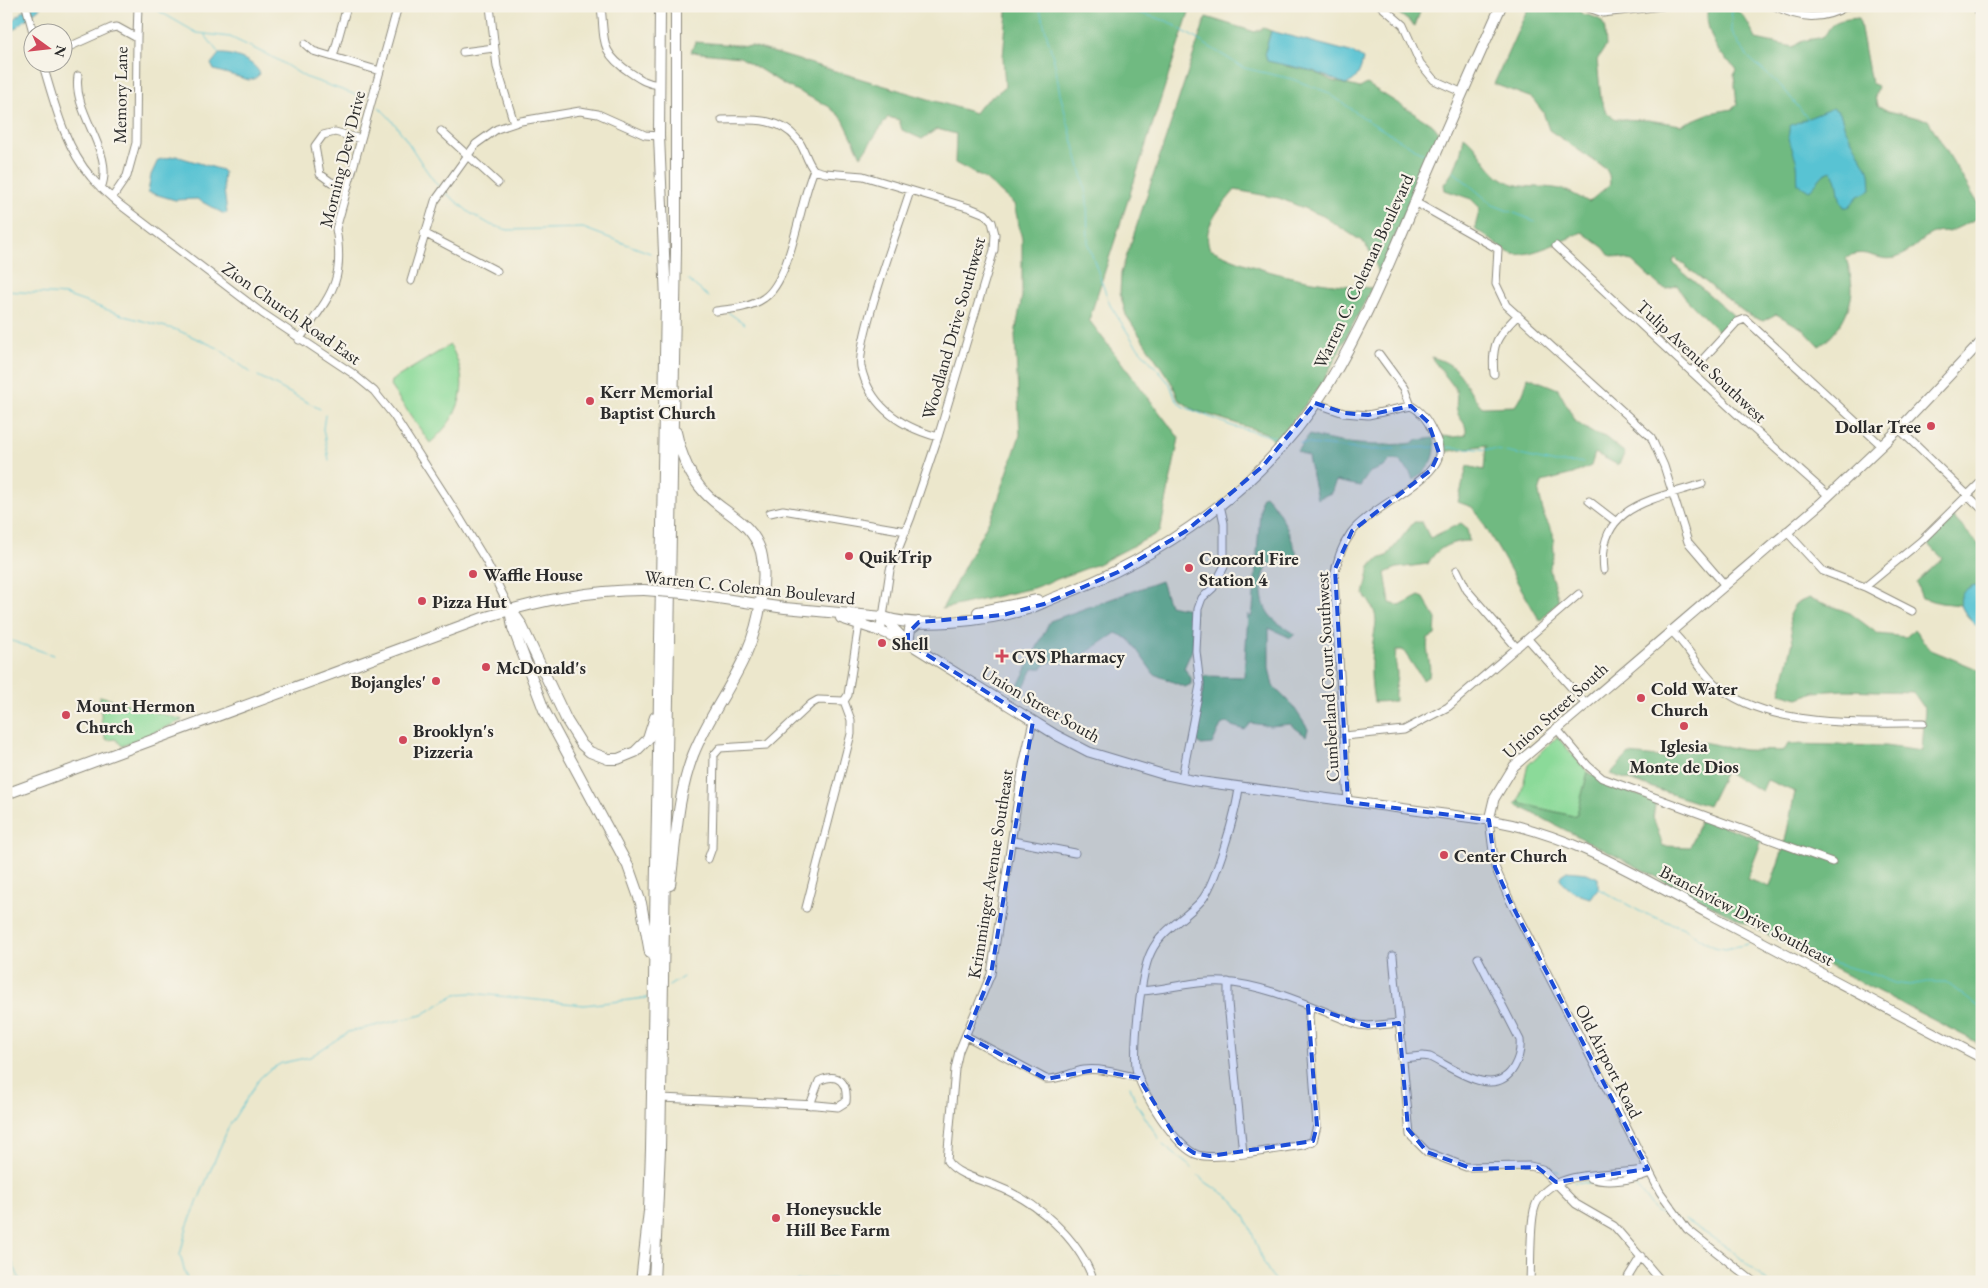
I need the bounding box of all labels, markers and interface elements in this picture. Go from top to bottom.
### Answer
north arrow [22,22,72,72]
text: N [50,44,71,60]
street label: Memory Lane [108,46,132,144]
street label: Morning Dew Drive [314,88,370,230]
street label: Warren C. Coleman Boulevard [1308,169,1419,372]
street label: Woodland Drive Southwest [916,234,990,422]
street label: Zion Church Road East [218,256,366,370]
street label: Tulip Avenue Southwest [1632,295,1772,428]
place label: Kerr Memorial Baptist Church [600,380,716,424]
marker: Kerr Memorial Baptist Church [584,395,596,407]
place label: Dollar Tree [1835,415,1921,438]
marker: Dollar Tree [1925,420,1937,432]
place label: QuikTrip [859,545,932,568]
place label: Concord Fire Station 4 [1199,547,1299,591]
marker: QuikTrip [843,550,855,562]
marker: Concord Fire Station 4 [1183,562,1195,574]
place label: Waffle House [483,563,583,586]
street label: Warren C. Coleman Boulevard [643,564,857,610]
marker: Waffle House [467,568,479,580]
street label: Cumberland Court Southwest [1310,571,1344,783]
place label: Pizza Hut [432,590,507,613]
marker: Pizza Hut [416,595,428,607]
place label: Shell [892,632,929,655]
marker: Shell [876,637,888,649]
place label: CVS Pharmacy [1012,645,1125,668]
marker: CVS Pharmacy [996,650,1008,662]
place label: McDonald's [496,656,586,679]
street label: Union Street South [1497,657,1613,763]
marker: McDonald's [480,661,492,673]
street label: Union Street South [977,661,1105,747]
place label: Bojangles' [351,670,426,693]
marker: Bojangles' [430,675,442,687]
place label: Cold Water Church [1651,677,1738,721]
marker: Cold Water Church [1635,692,1647,704]
place label: Mount Hermon Church [76,694,195,738]
marker: Mount Hermon Church [60,709,72,721]
place label: Brooklyn's Pizzeria [413,719,494,763]
marker: Iglesia Monte de Dios [1678,720,1690,732]
marker: Brooklyn's Pizzeria [397,734,409,746]
place label: Iglesia Monte de Dios [1629,734,1739,778]
street label: Krimminger Avenue Southeast [962,767,1018,980]
place label: Center Church [1454,844,1567,867]
marker: Center Church [1438,849,1450,861]
street label: Branchview Drive Southeast [1656,859,1838,971]
street label: Old Airport Road [1570,1000,1648,1123]
place label: Honeysuckle Hill Bee Farm [786,1197,891,1241]
marker: Honeysuckle Hill Bee Farm [770,1212,782,1224]

